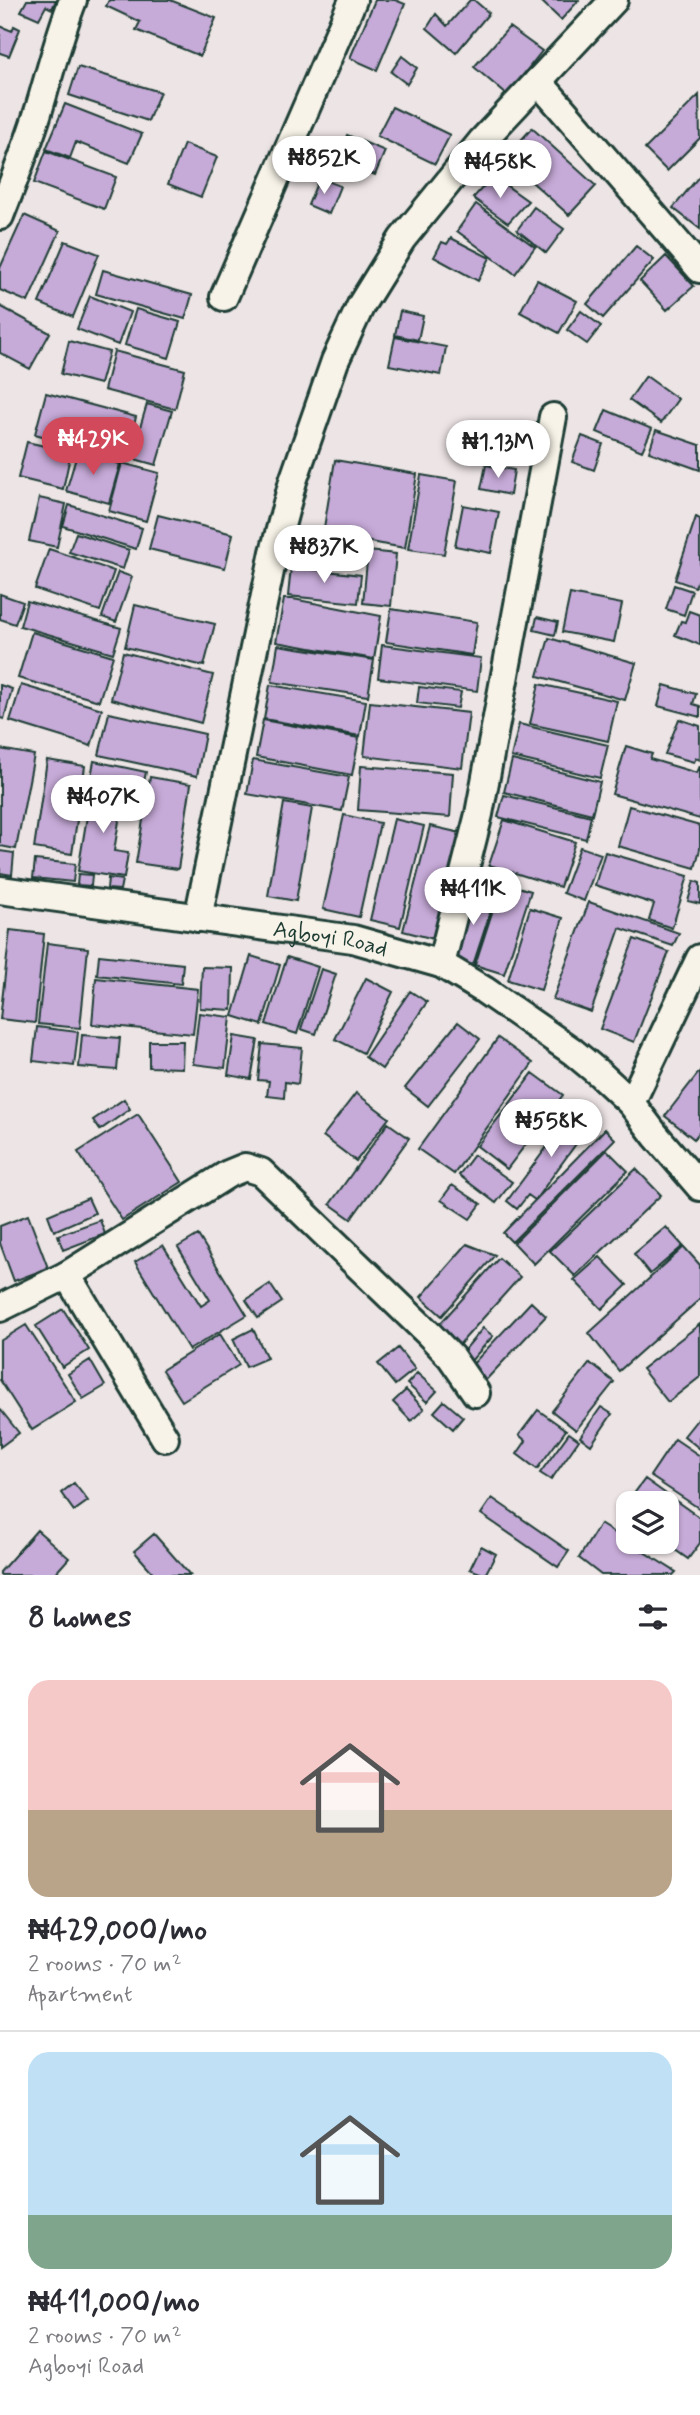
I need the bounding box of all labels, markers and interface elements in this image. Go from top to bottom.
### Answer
pin: ₦852K [275,136,373,196]
pin: ₦458K [451,140,549,200]
text: ₦852K [288,144,360,174]
text: ₦458K [465,148,535,178]
pin: ₦429K [44,418,142,477]
pin: ₦1.13M [441,420,555,480]
text: ₦429K [58,425,128,455]
text: ₦1.13M [462,428,534,458]
pin: ₦837K [275,526,373,585]
text: ₦837K [290,533,358,563]
pin: ₦407K [54,776,152,835]
text: ₦407K [67,783,139,813]
pin: ₦411K [424,867,522,927]
text: ₦411K [440,875,506,905]
street label: Agboyi Road [271,915,391,965]
pin: ₦558K [502,1100,600,1159]
text: ₦558K [515,1107,587,1137]
map controls [616,1491,679,1554]
button: layers [616,1491,679,1554]
text: 8 homes [28,1598,131,1637]
icon: filters [634,1598,672,1636]
icon: home [287,1725,413,1851]
text: ₦429,000/mo [28,1911,207,1950]
text: 2 rooms · 70 m² [28,1950,182,1980]
text: Apartment [28,1980,133,2010]
icon: home [287,2097,413,2223]
text: ₦411,000/mo [28,2283,200,2322]
text: 2 rooms · 70 m² [28,2322,182,2352]
text: Agboyi Road [28,2352,144,2382]

